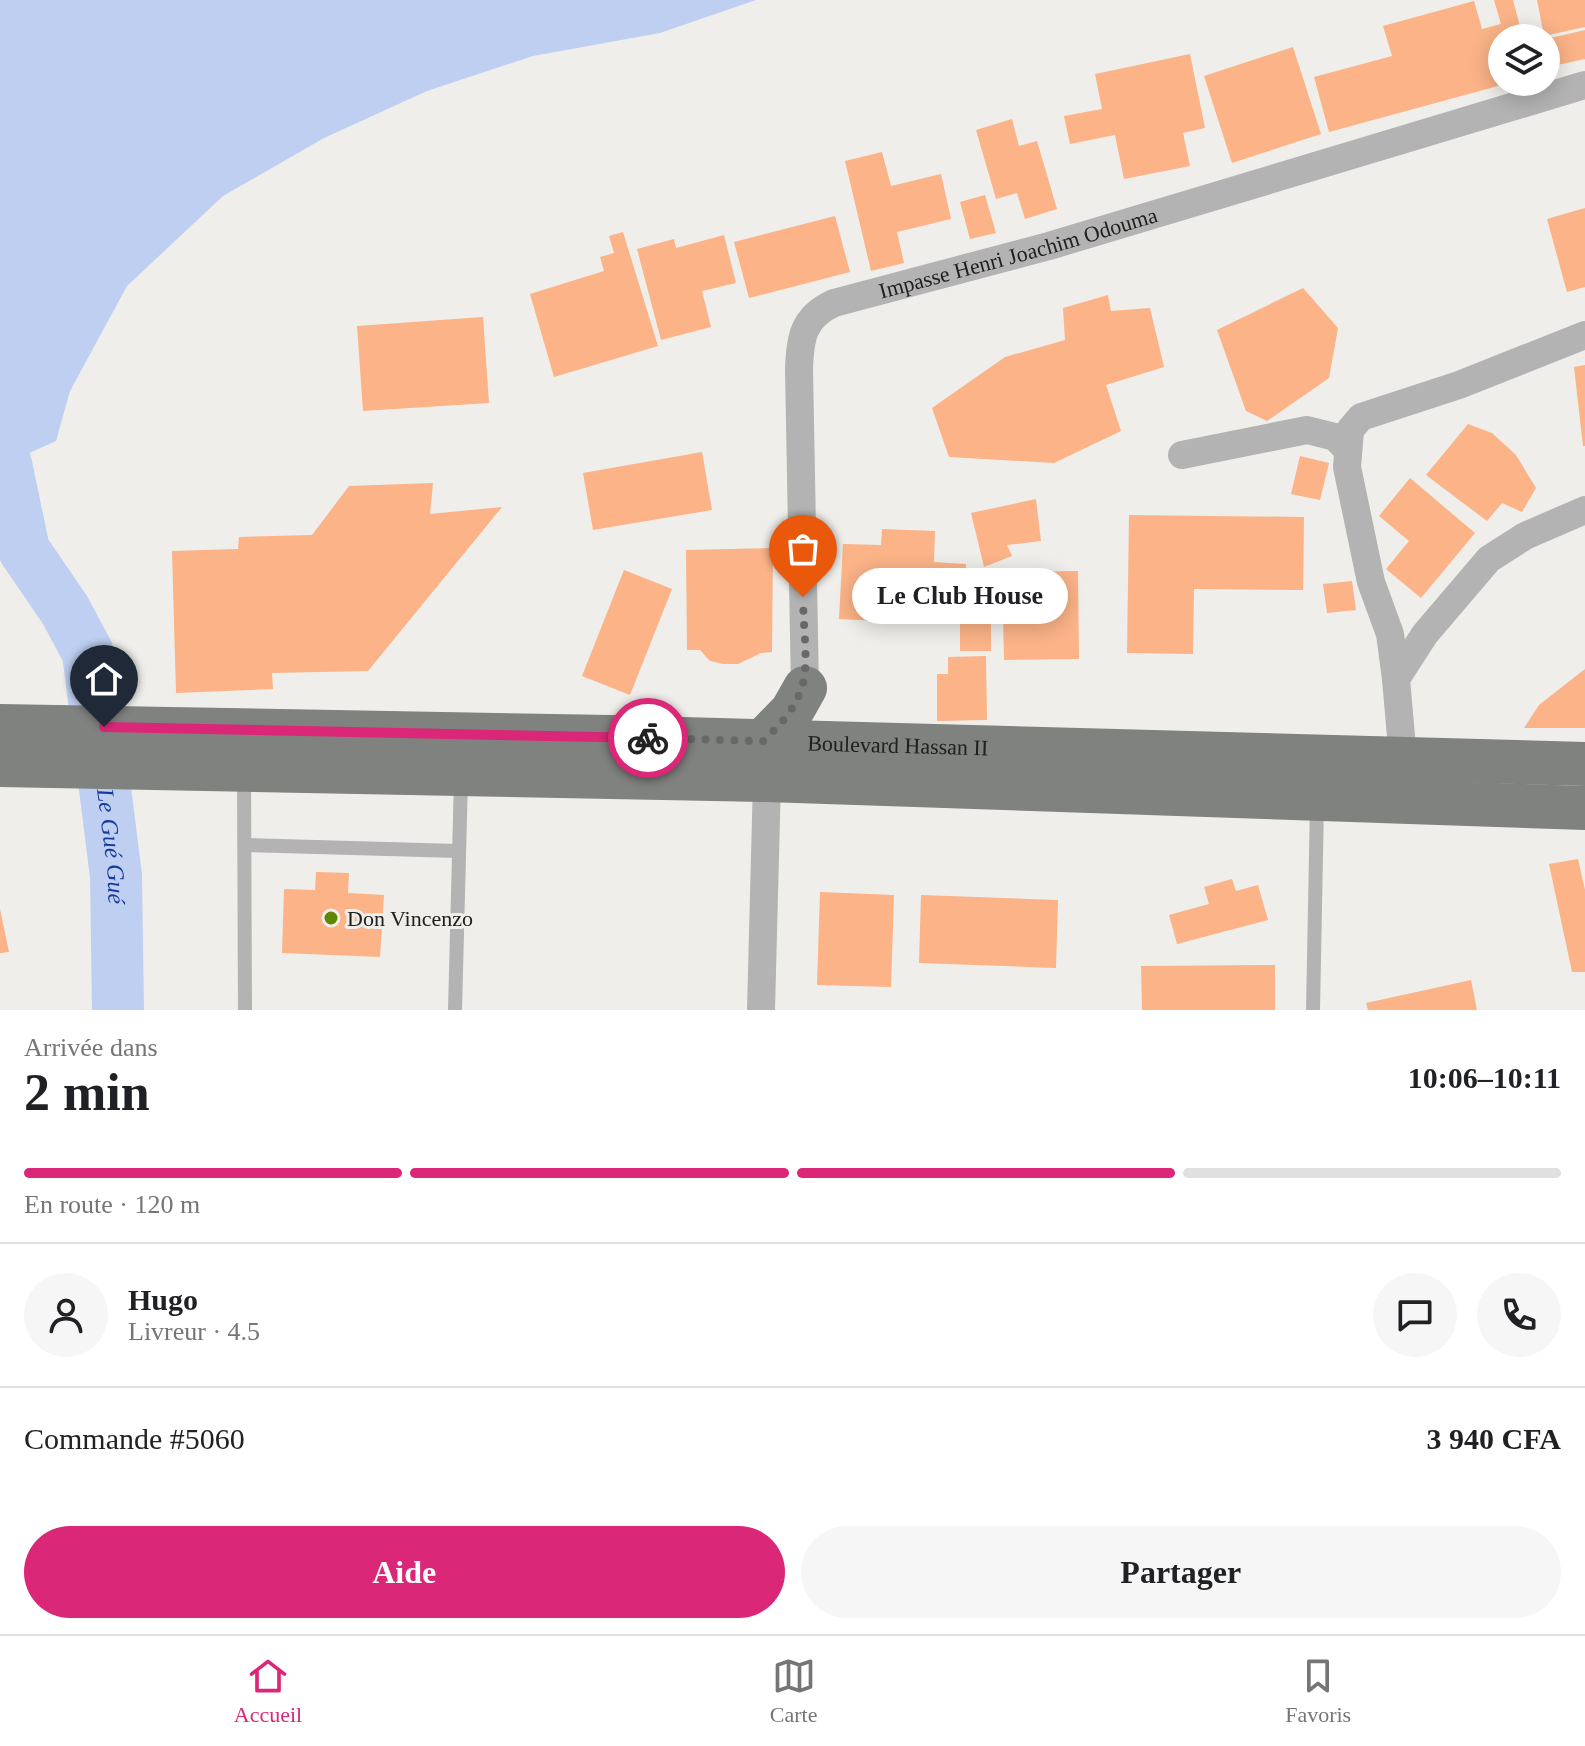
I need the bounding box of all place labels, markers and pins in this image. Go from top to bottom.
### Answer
pin [769,515,837,597]
callout: Le Club House [851,569,1067,625]
pin [70,645,138,727]
place label: Don Vincenzo [347,906,473,931]
marker: Don Vincenzo [322,909,340,927]

